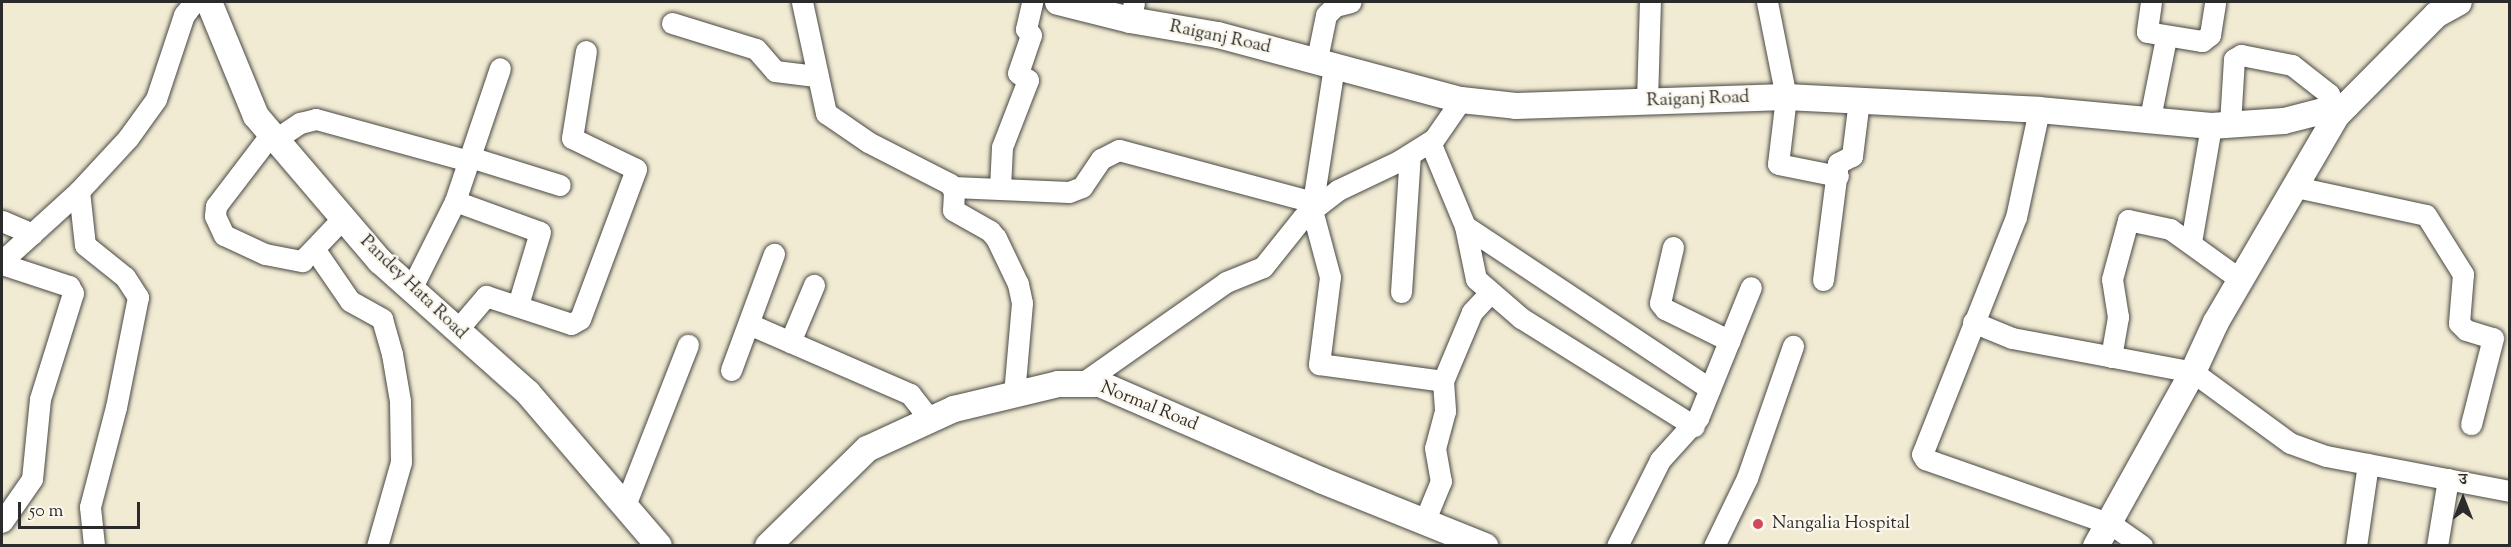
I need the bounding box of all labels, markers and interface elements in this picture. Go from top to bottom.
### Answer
street label: Raiganj Road [1167,17,1273,59]
street label: Raiganj Road [1646,87,1750,113]
street label: Pandey Hata Road [355,231,471,345]
street label: Normal Road [1097,378,1201,436]
north arrow [2433,469,2493,529]
text: उ [2459,469,2467,492]
scale bar [21,490,142,528]
text: 50 m [29,499,63,525]
place label: Nangalia Hospital [1772,513,1910,535]
marker: Nangalia Hospital [1749,515,1767,533]

